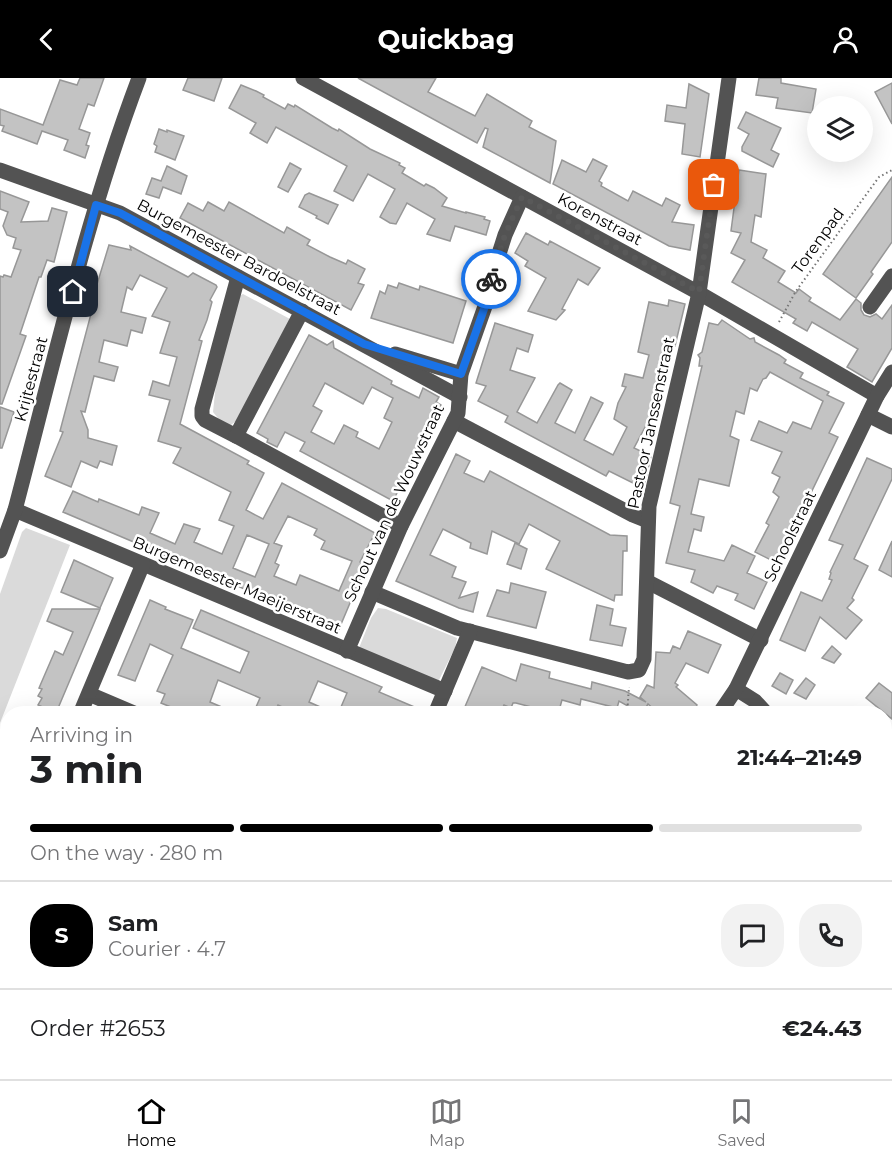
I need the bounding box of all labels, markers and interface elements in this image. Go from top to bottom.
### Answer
icon: back [30,23,63,56]
text: Quickbag [377,23,515,56]
icon: person [829,23,862,56]
map controls [807,96,873,162]
button: layers [807,96,873,162]
pin [688,159,739,210]
icon: bag [697,168,730,201]
street label: Korenstraat [554,189,646,249]
street label: Burgemeester Bardoelstraat [134,195,345,319]
street label: Torenpad [788,205,848,277]
courier [461,249,521,309]
icon: bike [475,263,508,296]
pin [47,266,98,317]
icon: home [56,275,89,308]
street label: Krijtestraat [11,334,52,424]
street label: Pastoor Janssenstraat [623,335,679,511]
street label: Schout van de Wouwstraat [340,401,448,605]
street label: Schoolstraat [760,487,821,585]
street label: Burgemeester Maeijerstraat [130,532,345,638]
text: Arriving in [30,723,133,747]
text: 21:44–21:49 [737,744,862,771]
text: 3 min [30,745,144,793]
text: On the way · 280 m [30,841,223,865]
button: chat [721,904,784,967]
button: phone [799,904,862,967]
text: Sam [108,910,159,937]
text: S [54,922,69,949]
text: Courier · 4.7 [108,937,226,961]
text: Order #2653 [30,1015,166,1042]
text: €24.43 [782,1015,862,1042]
tab: Home [126,1095,176,1150]
tab: Map [429,1095,465,1150]
tab: Saved [717,1095,766,1150]

